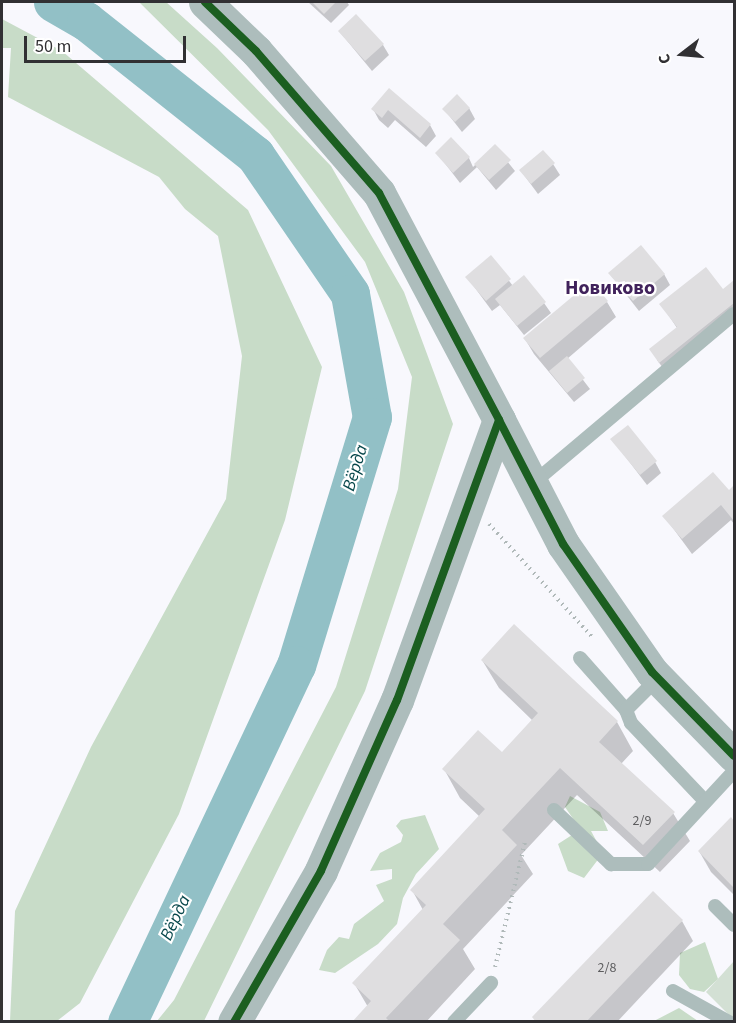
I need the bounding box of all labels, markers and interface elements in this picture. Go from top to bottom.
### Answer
scale bar [27,24,189,62]
north arrow [652,24,712,84]
text: 50 m [35,34,71,59]
text: С [653,51,677,66]
district label: Новиково [565,276,655,300]
water label: Вёрда [339,442,373,494]
house number: 2/9 [633,813,651,829]
water label: Вёрда [156,892,196,944]
house number: 2/8 [598,960,616,976]

